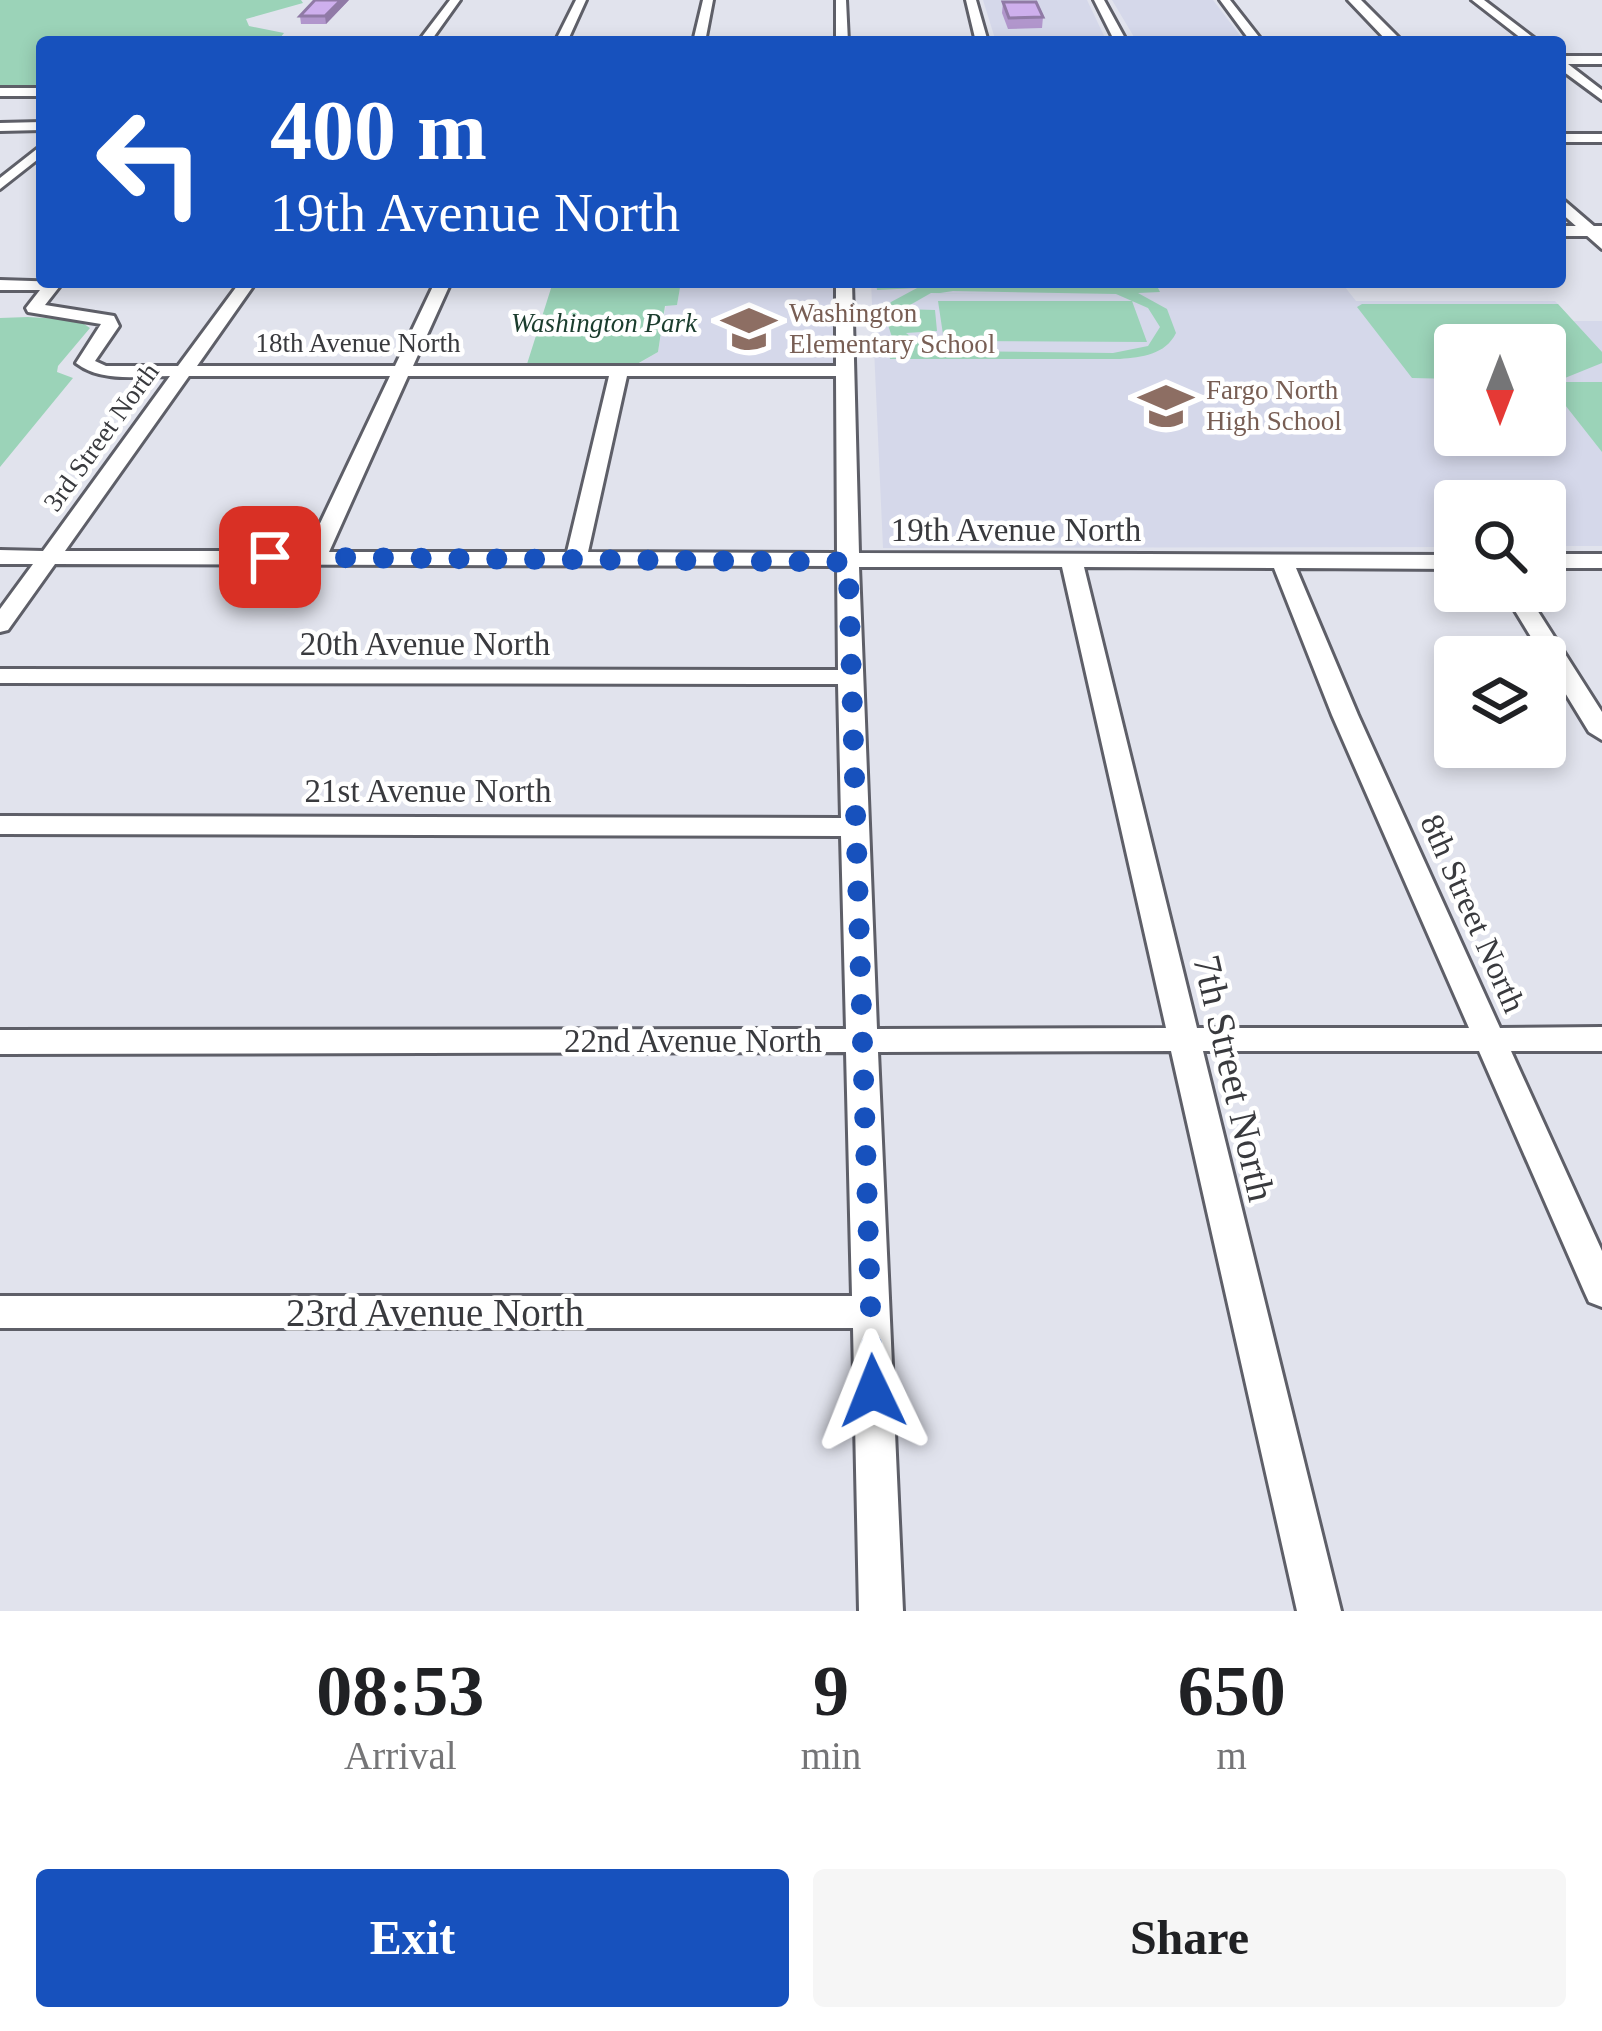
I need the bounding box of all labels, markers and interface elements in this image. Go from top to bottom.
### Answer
icon: left [72,84,228,240]
text: 400 m [270,84,487,177]
text: 19th Avenue North [270,183,680,243]
place label: Washington Elementary School [789,298,995,359]
school or university icon: Washington Elementary School [720,300,778,358]
park label: Washington Park [511,308,698,338]
north arrow [1434,324,1566,456]
map controls [1434,324,1566,768]
street label: 18th Avenue North [256,328,461,358]
street label: 3rd Street North [37,357,165,517]
place label: Fargo North High School [1206,375,1342,436]
school or university icon: Fargo North High School [1137,377,1195,435]
button: search [1434,480,1566,612]
pin [219,506,321,608]
street label: 19th Avenue North [891,512,1142,548]
icon: arrive [237,524,303,590]
street label: 20th Avenue North [300,626,551,662]
button: layers [1434,636,1566,768]
street label: 21st Avenue North [305,773,552,809]
street label: 8th Street North [1413,809,1533,1018]
street label: 7th Street North [1185,951,1284,1205]
street label: 22nd Avenue North [564,1023,822,1059]
street label: 23rd Avenue North [286,1291,584,1334]
position arrow [810,1328,936,1454]
text: 08:53 [316,1651,484,1731]
text: 9 [813,1651,849,1731]
text: 650 [1178,1651,1286,1731]
text: Arrival [344,1734,457,1777]
text: min [801,1734,861,1777]
text: m [1216,1734,1247,1777]
button: Exit [36,1869,789,2007]
button: Share [813,1869,1566,2007]

